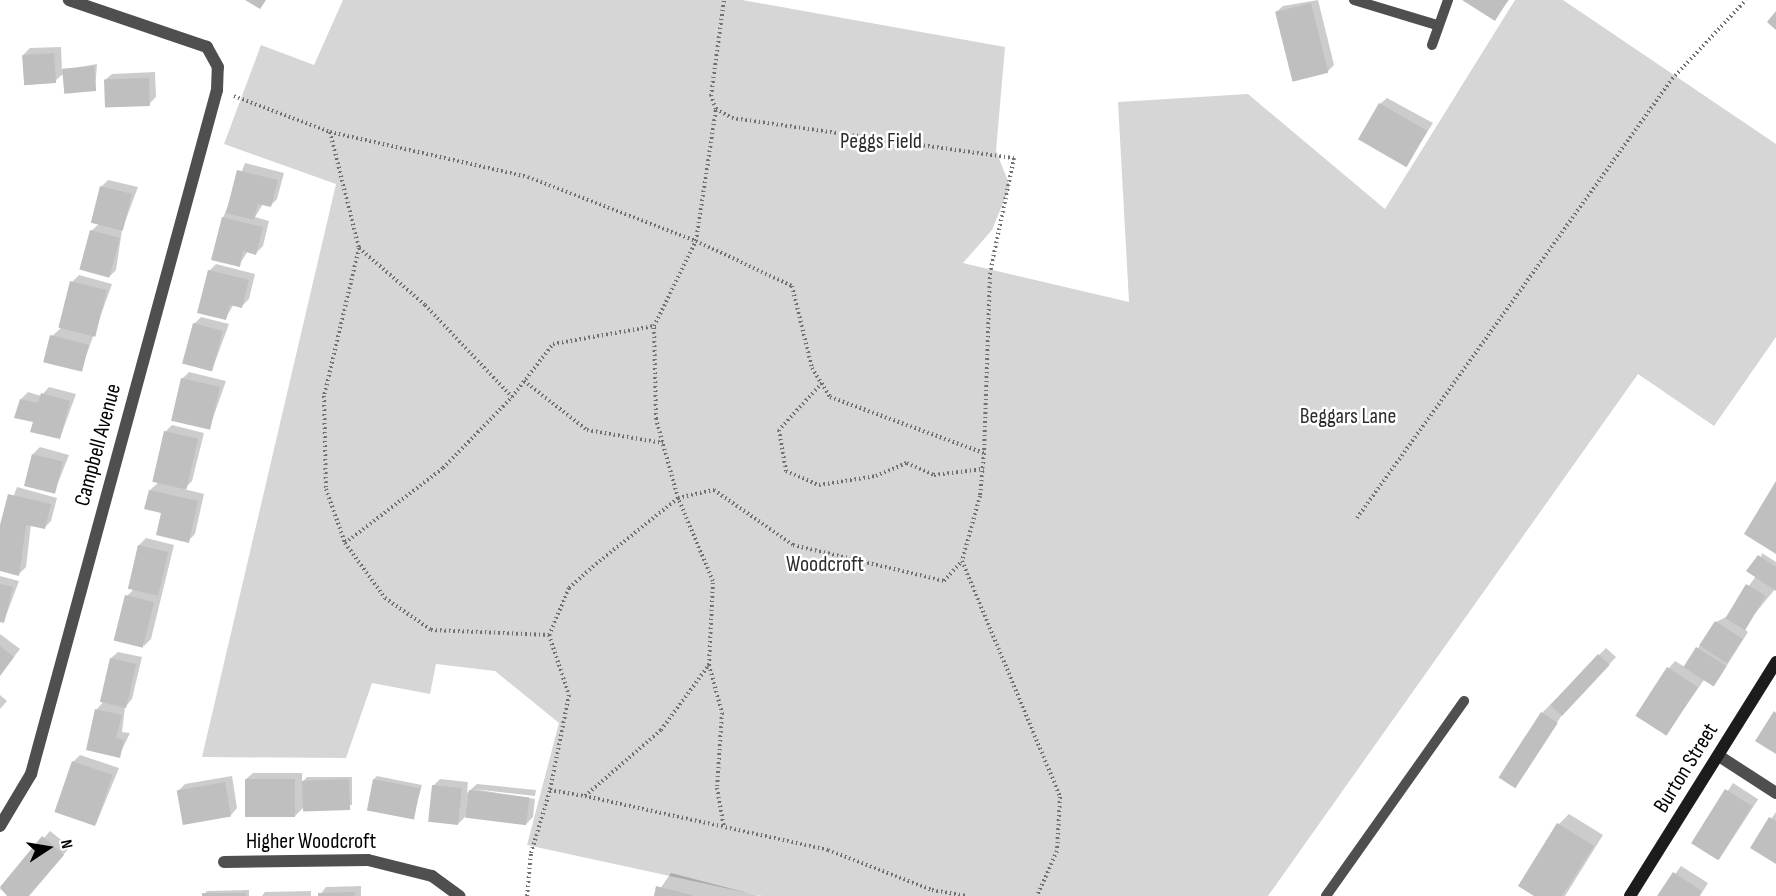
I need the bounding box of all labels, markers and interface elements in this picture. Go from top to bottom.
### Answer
park label: Peggs Field [840,129,922,155]
street label: Campbell Avenue [69,381,127,509]
park label: Beggars Lane [1300,404,1396,430]
park label: Woodcroft [786,552,864,578]
street label: Burton Street [1648,718,1724,818]
north arrow [18,818,78,878]
street label: Higher Woodcroft [246,829,376,855]
text: N [56,838,76,850]

